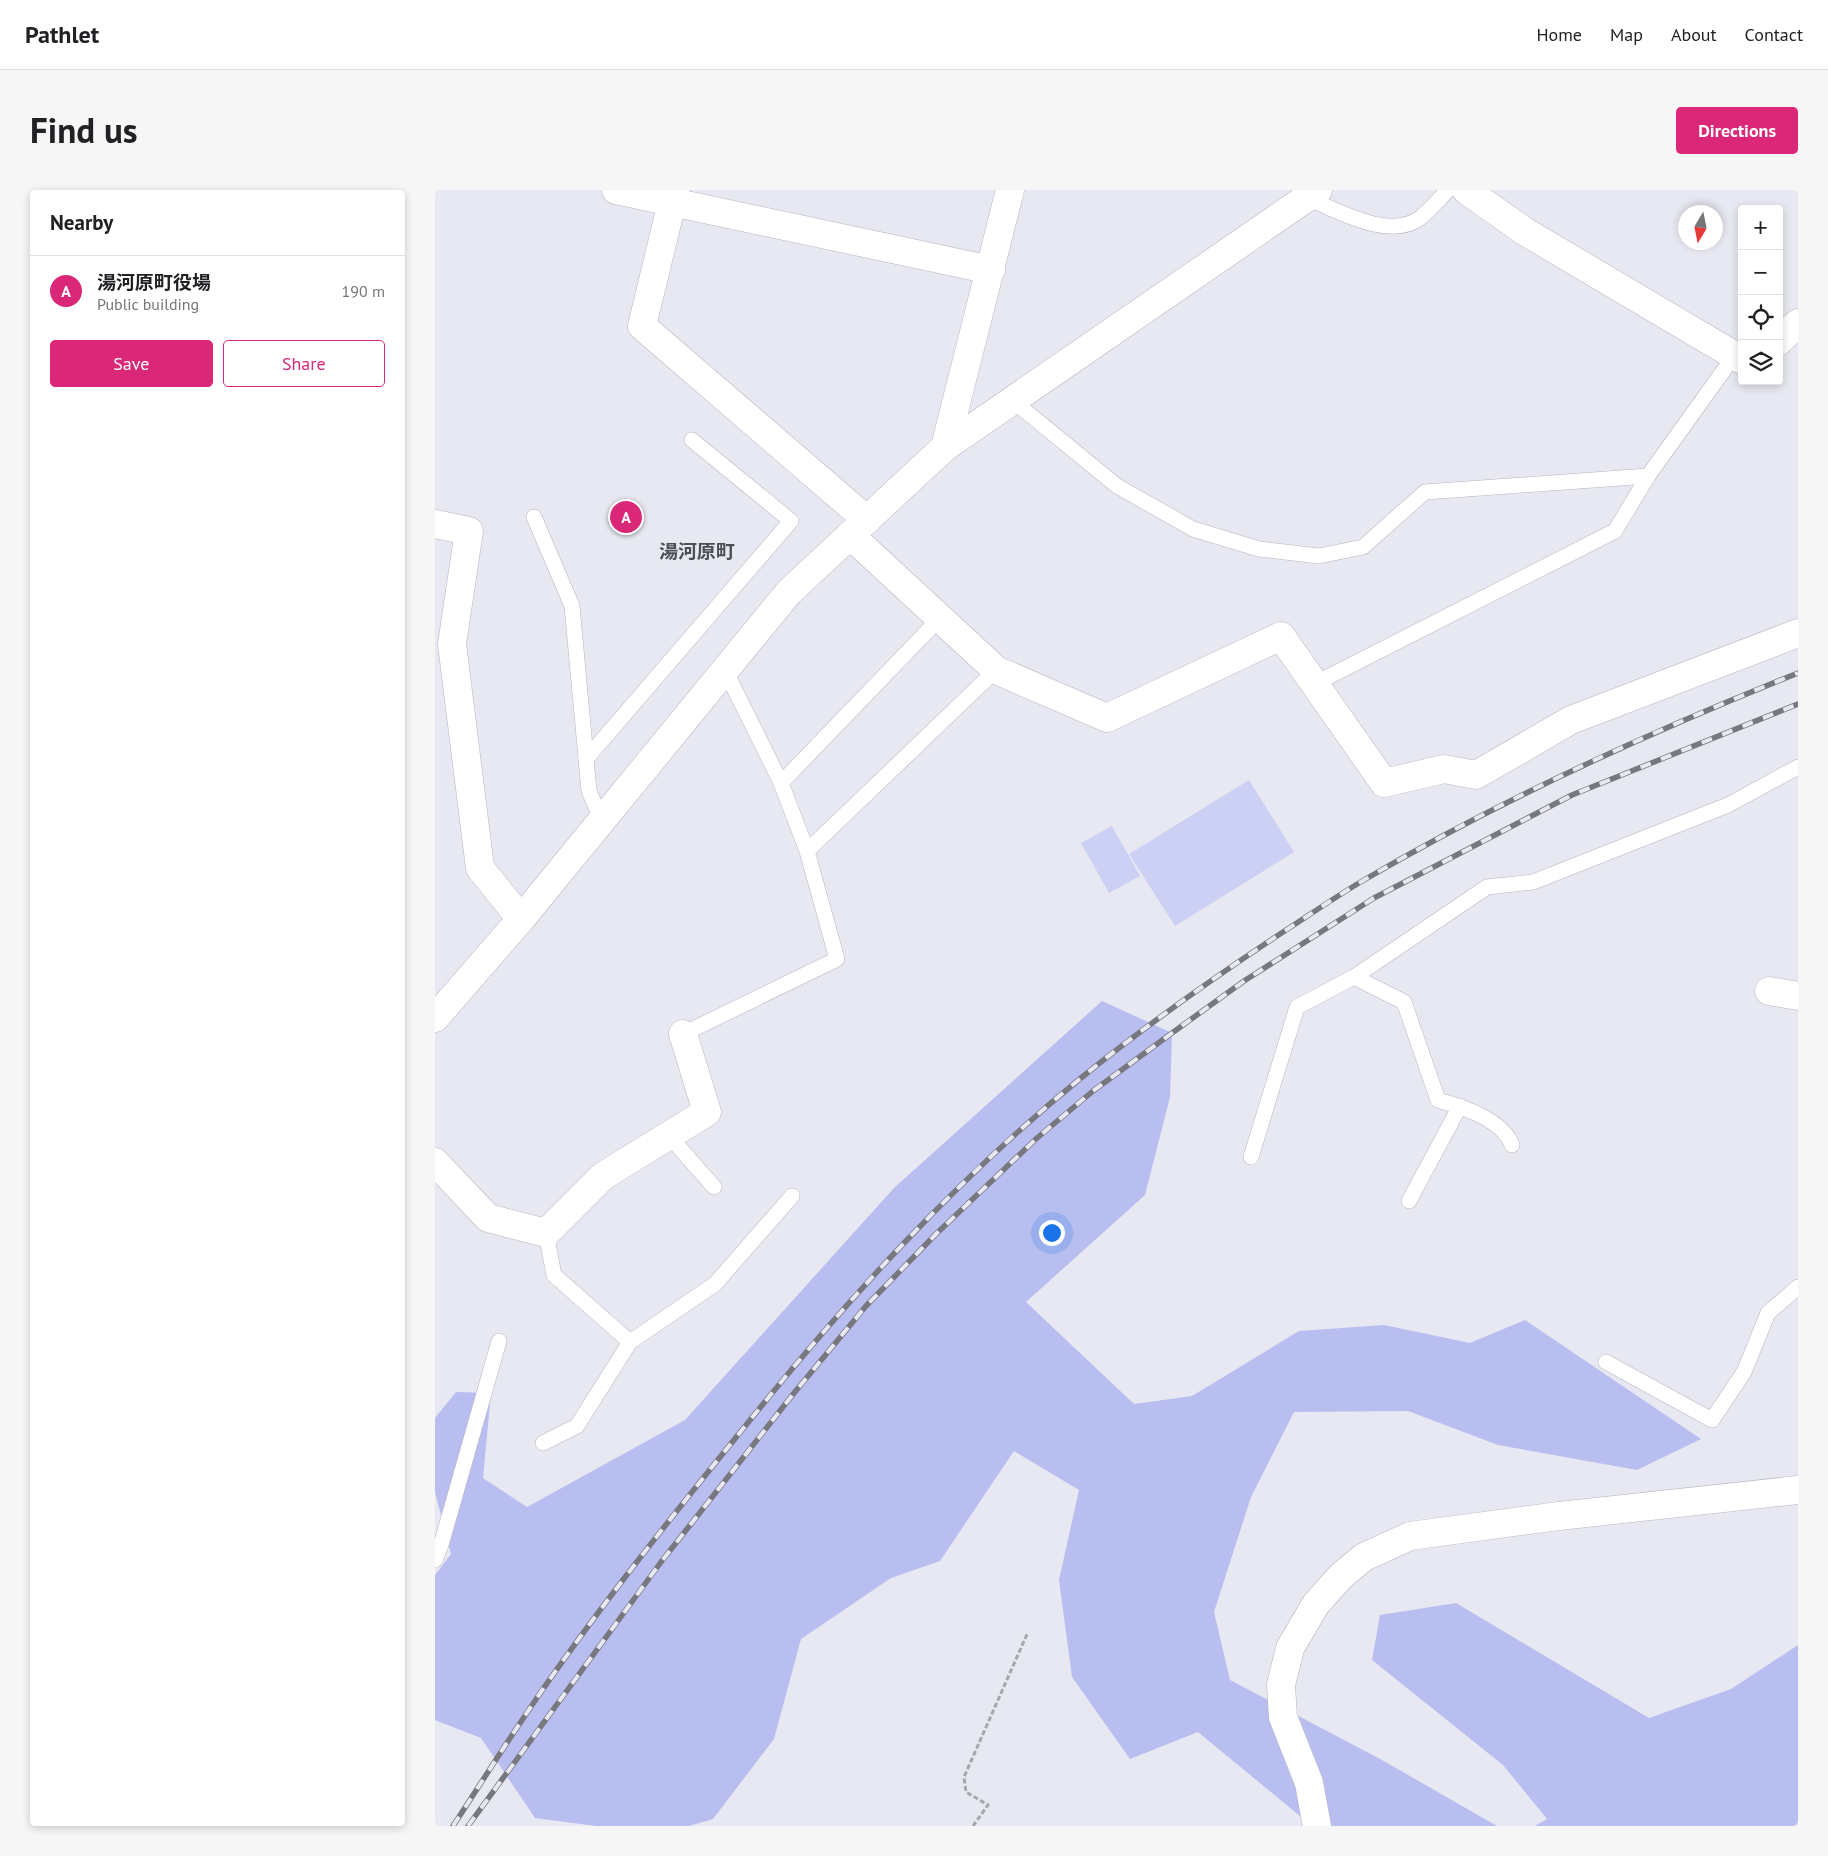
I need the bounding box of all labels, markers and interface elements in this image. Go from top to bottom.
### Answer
text: Pathlet [25,19,99,50]
text: Home [1536,23,1582,46]
text: Map [1610,23,1643,46]
text: About [1671,23,1717,46]
text: Contact [1745,23,1803,46]
text: Find us [30,107,138,153]
button: Directions [1676,107,1798,154]
north arrow [1678,205,1723,250]
map controls [1738,205,1783,385]
button: + [1738,205,1783,250]
text: Nearby [50,209,113,236]
button: − [1738,250,1783,295]
text: 湯河原町役場 [97,270,211,294]
text: A [61,281,71,301]
text: 190 m [342,281,385,301]
text: Public building [97,294,199,314]
button: locate [1738,295,1783,340]
button: Save [50,340,213,387]
button: Share [223,340,385,387]
button: layers [1738,340,1783,385]
pin: A [610,498,642,536]
district label: 湯河原町 [659,539,735,563]
your location [1039,1220,1065,1246]

